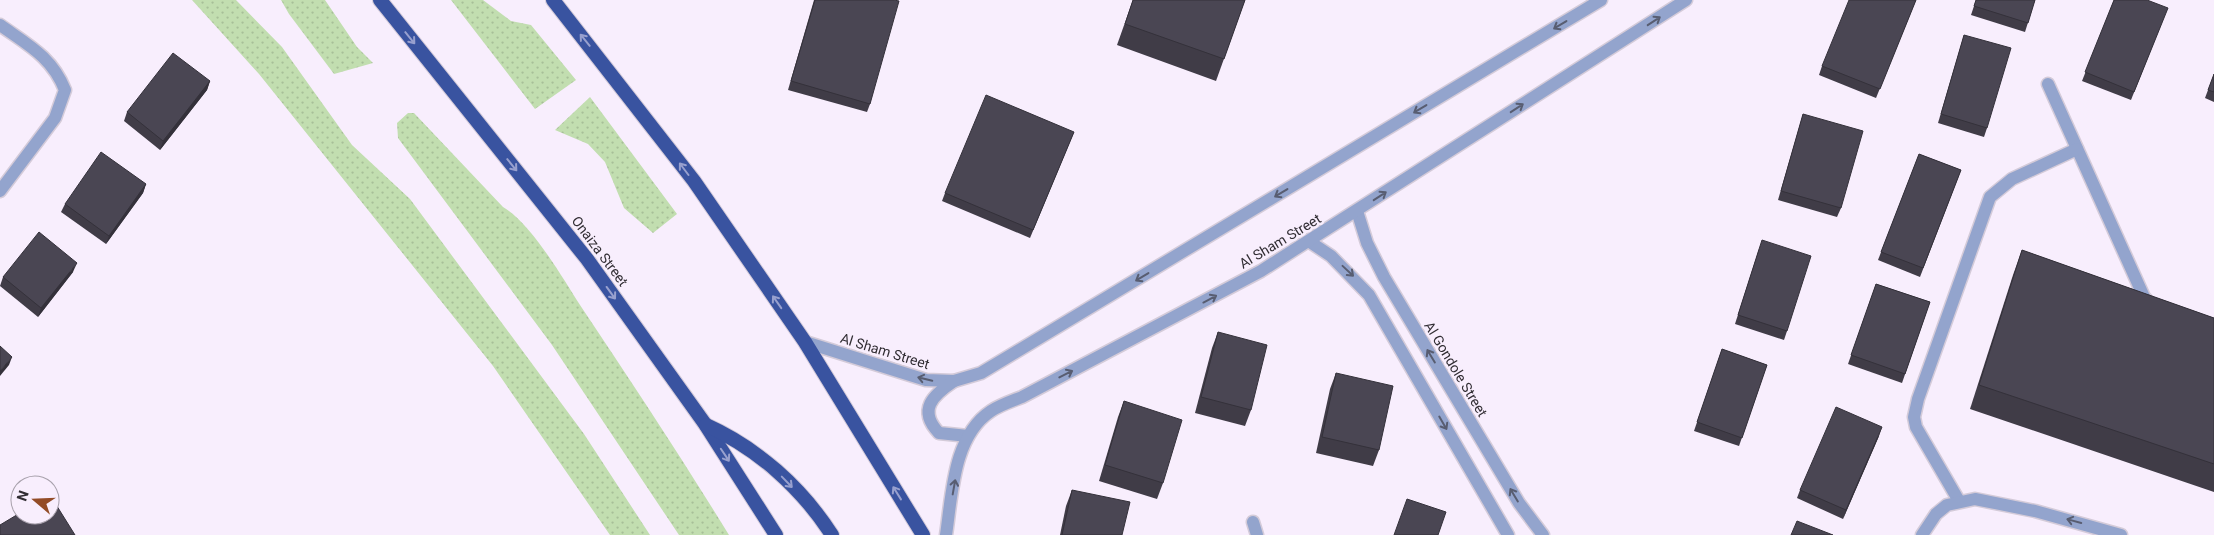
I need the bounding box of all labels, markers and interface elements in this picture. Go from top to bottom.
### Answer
one-way arrow [1646,16,1660,26]
one-way arrow [1553,21,1567,31]
one-way arrow [405,31,416,44]
one-way arrow [579,34,590,47]
one-way arrow [1509,103,1523,113]
one-way arrow [1414,104,1428,114]
one-way arrow [506,158,517,171]
one-way arrow [679,162,689,176]
one-way arrow [1275,188,1289,198]
one-way arrow [1372,191,1386,201]
street label: Al Sham Street [1236,210,1324,272]
street label: Onaiza Street [569,213,632,289]
one-way arrow [1342,265,1355,277]
one-way arrow [1136,273,1150,283]
one-way arrow [606,286,616,300]
one-way arrow [1202,294,1217,303]
one-way arrow [772,295,782,309]
street label: Al Gondole Street [1421,318,1491,420]
street label: Al Sham Street [839,330,932,372]
one-way arrow [1425,349,1435,363]
one-way arrow [1058,369,1073,379]
one-way arrow [917,374,933,384]
one-way arrow [1439,416,1449,430]
one-way arrow [720,447,730,461]
north arrow [10,475,60,525]
one-way arrow [781,475,793,488]
one-way arrow [949,479,959,495]
one-way arrow [892,487,902,501]
text: N [14,488,32,503]
one-way arrow [1509,489,1519,503]
one-way arrow [2067,516,2083,526]

